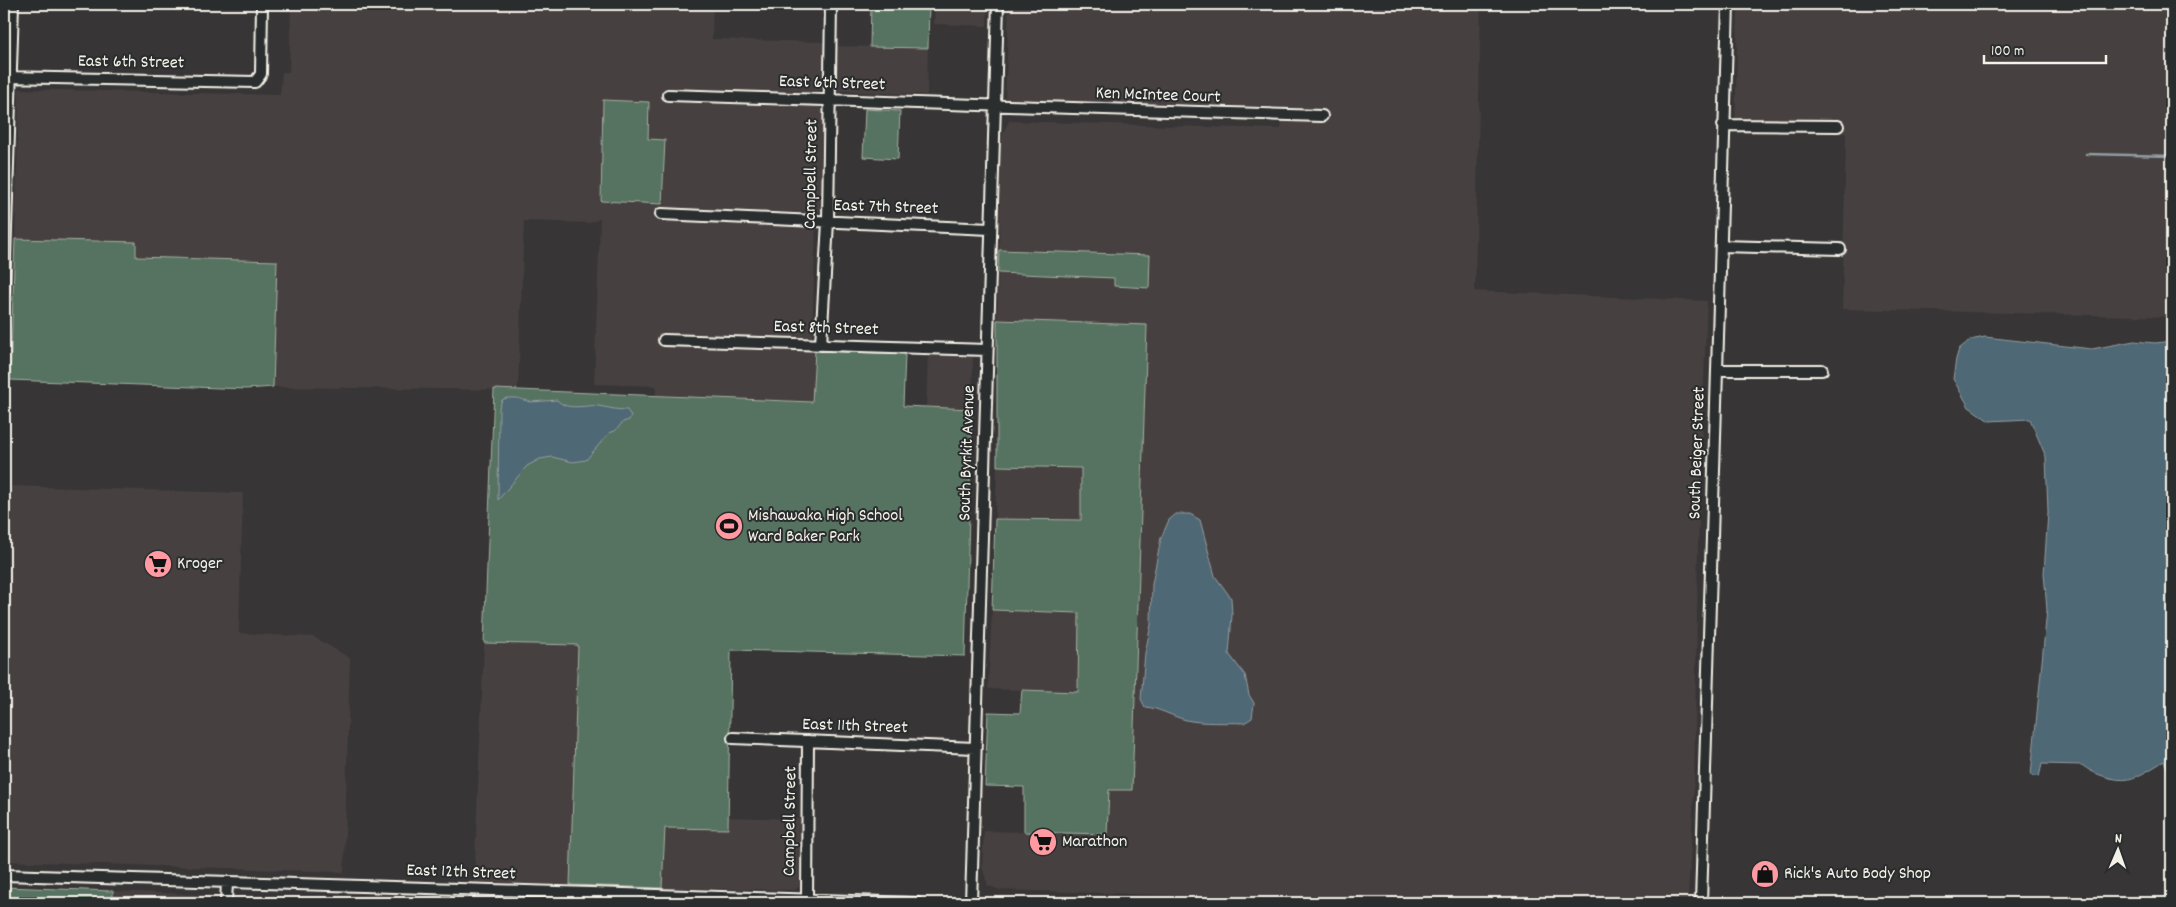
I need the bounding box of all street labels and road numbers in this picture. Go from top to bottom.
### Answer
street label: East 6th Street [78,50,185,76]
street label: East 6th Street [778,70,886,98]
street label: Ken McIntee Court [1095,81,1221,111]
street label: Campbell Street [799,118,825,229]
street label: East 7th Street [833,194,939,222]
street label: East 8th Street [773,315,879,343]
street label: South Byrkit Avenue [953,385,983,521]
street label: South Beiger Street [1683,386,1713,520]
street label: East 11th Street [802,713,909,741]
street label: Campbell Street [778,765,804,876]
street label: East 12th Street [406,859,517,887]

